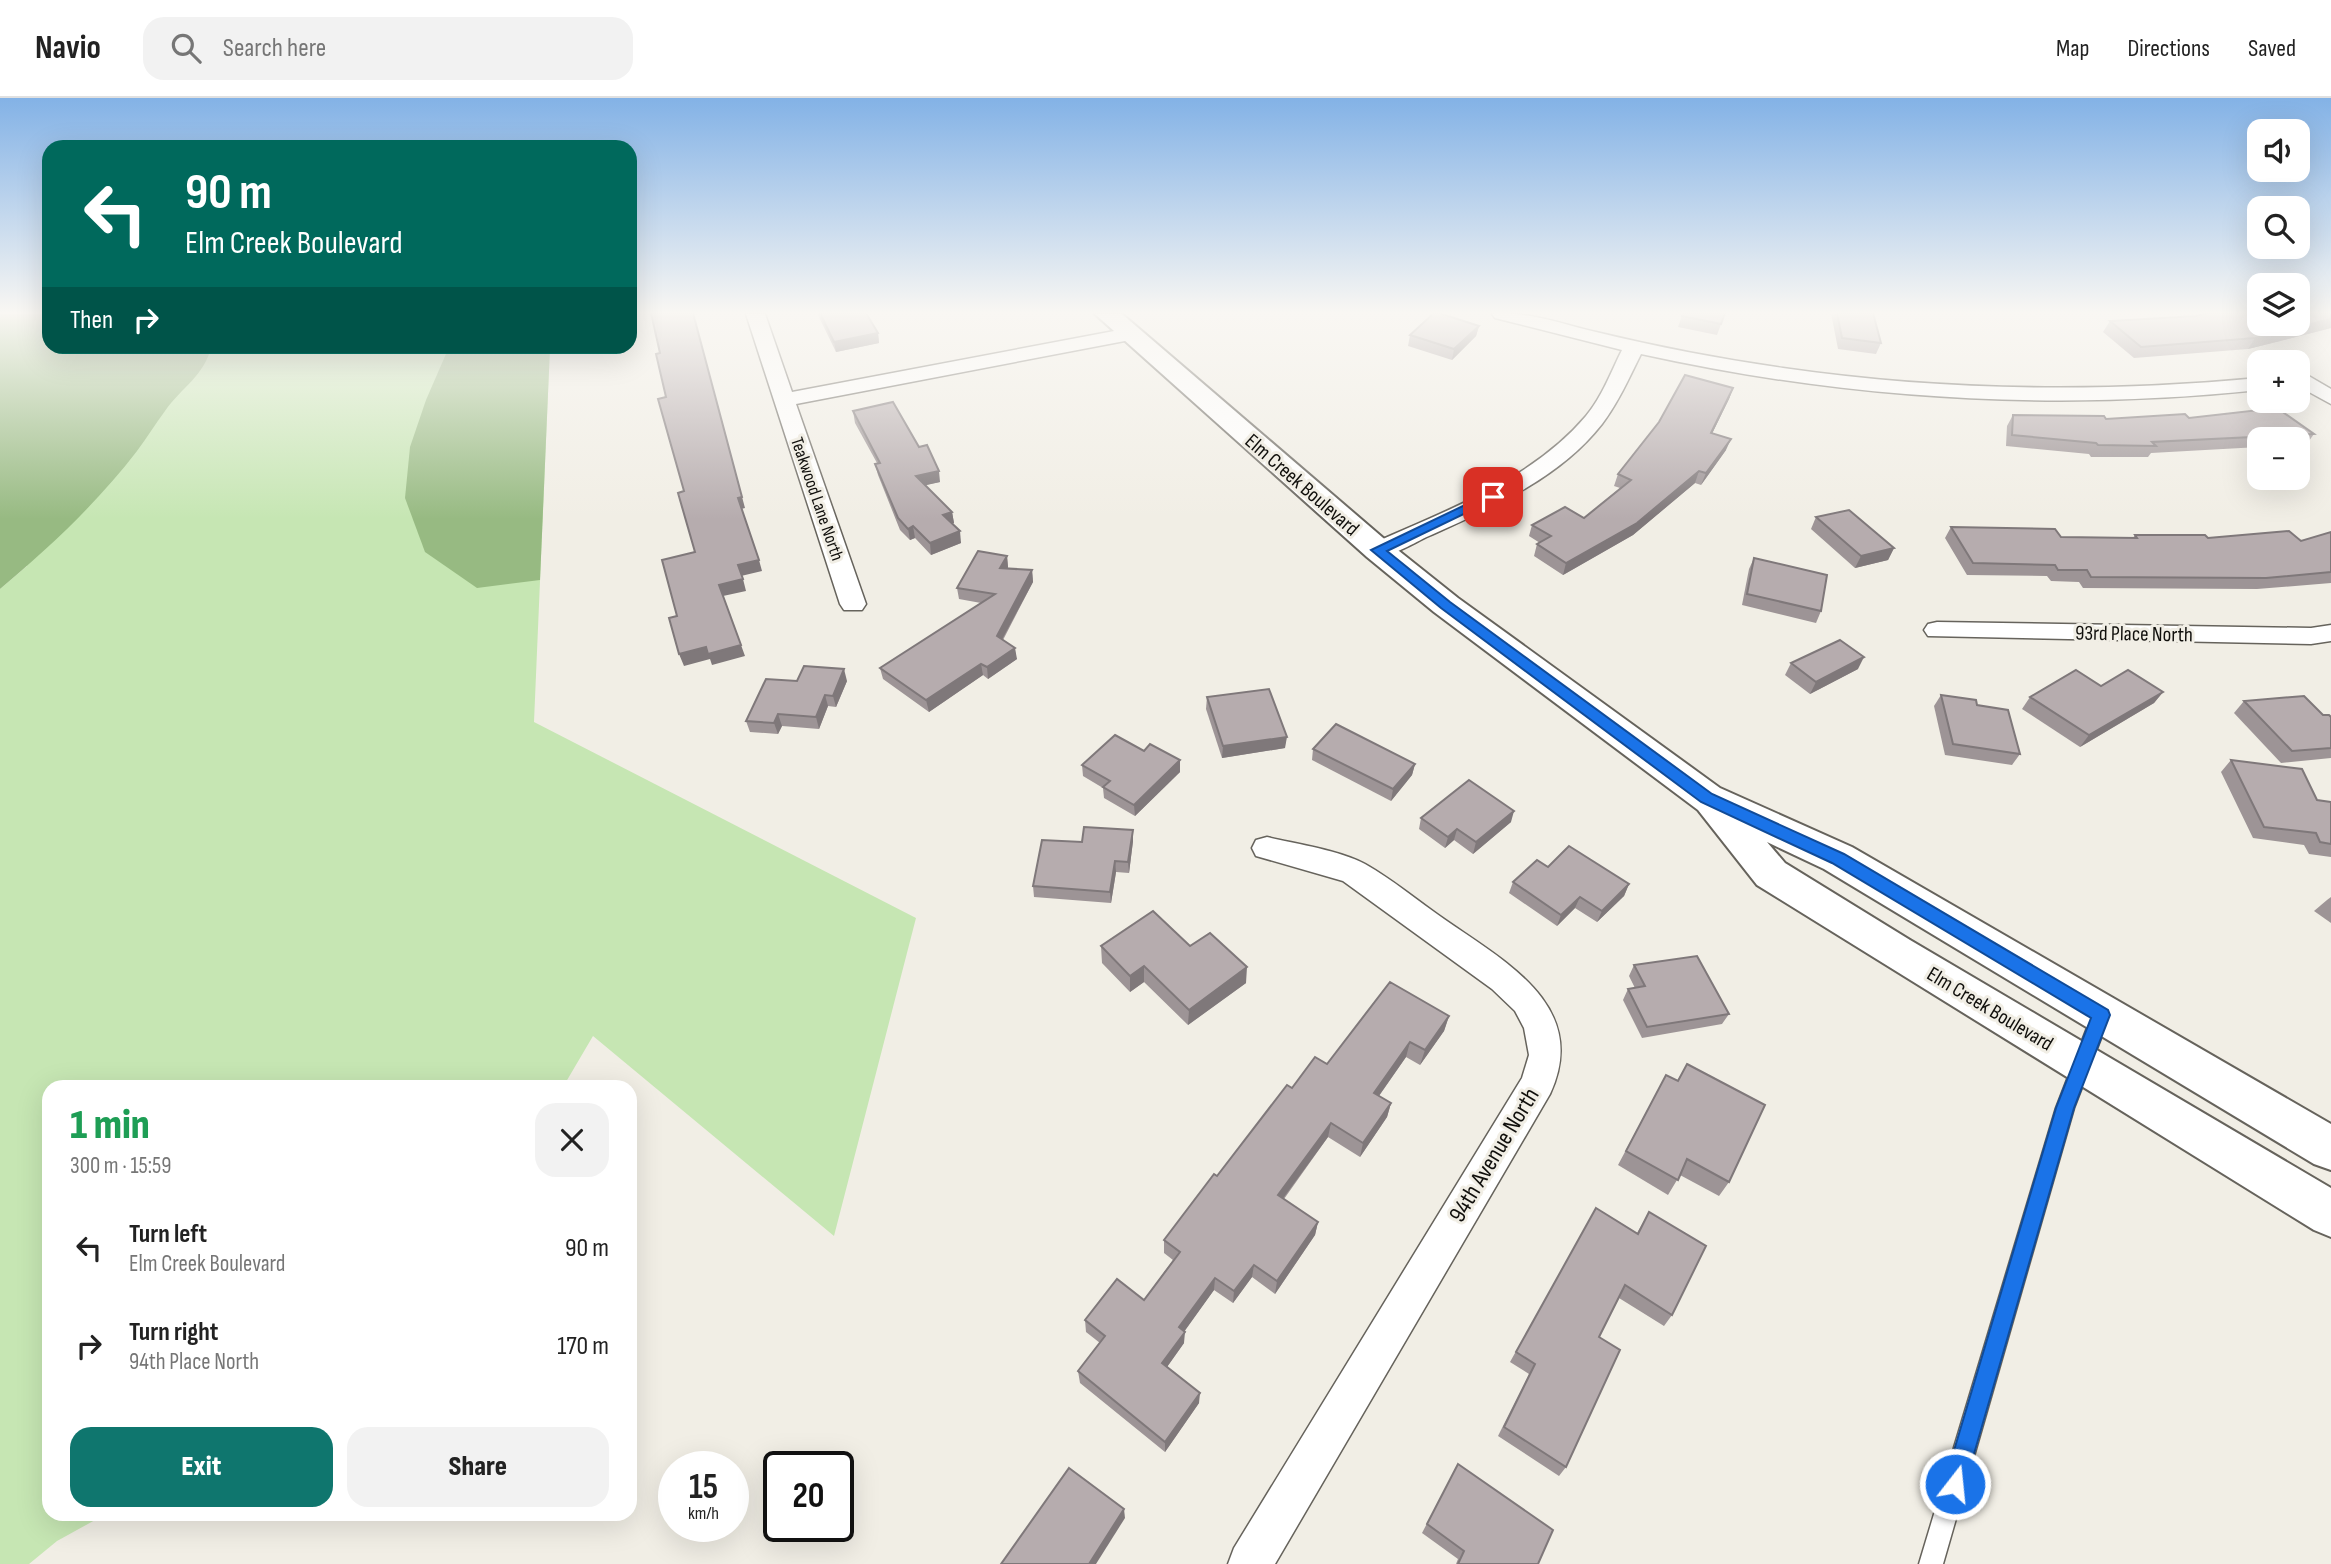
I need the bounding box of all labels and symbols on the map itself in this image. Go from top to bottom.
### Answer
street label: Elm Creek Boulevard [1240,429,1364,541]
street label: Teakwood Lane North [786,435,848,563]
pin [1463,467,1523,527]
street label: 93rd Place North [2075,620,2193,648]
street label: Elm Creek Boulevard [1922,962,2058,1056]
street label: 94th Avenue North [1443,1083,1545,1227]
position arrow [1918,1447,1992,1521]
speed limit sign: 20 [763,1451,854,1542]

